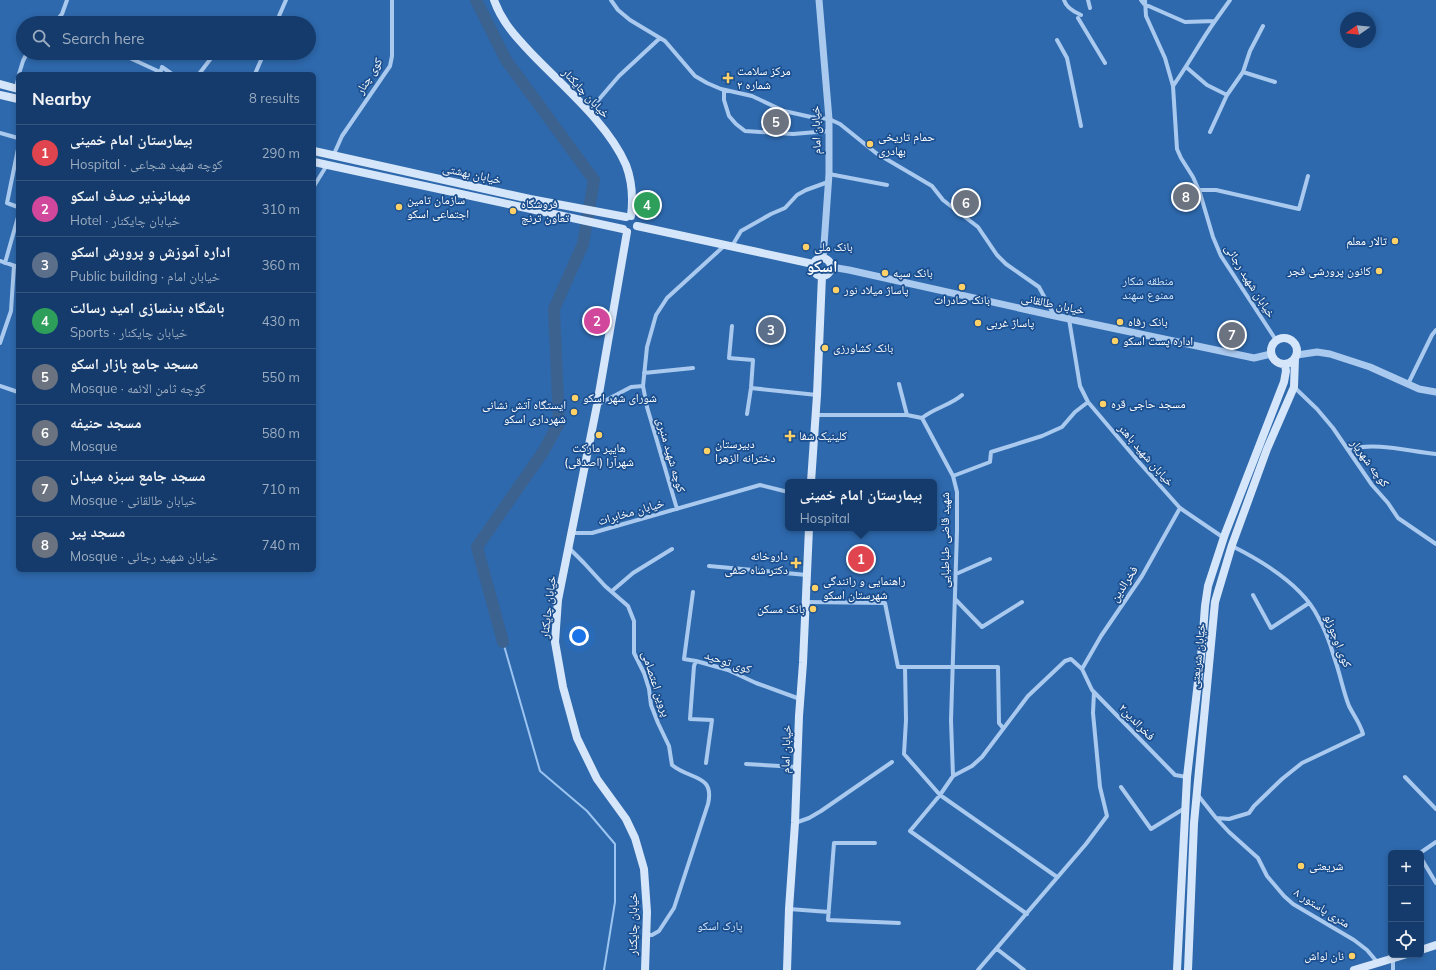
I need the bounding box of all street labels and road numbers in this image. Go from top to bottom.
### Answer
street label: کوی چنار [351,55,385,98]
street label: خیابان چایکنار [558,64,614,121]
street label: خیابان امام [807,105,825,155]
street label: خیابان بهشتی [441,160,503,188]
street label: خیابان شهید رجائی [1222,241,1279,321]
street label: خیابان طالقانی [1020,289,1086,318]
street label: کوچه شهید منبری [653,416,689,494]
street label: خیابان شهید باهنر [1114,420,1178,489]
street label: کوچه شهریار [1347,435,1393,490]
street label: شهید قاضی طباطبایی [937,492,952,588]
street label: خیابان مخابرات [596,495,666,528]
street label: فخرالدین [1106,563,1141,605]
street label: خیابان چایکنار [536,574,559,640]
street label: کوی اوجوزلو [1321,612,1355,670]
street label: خیابان شریعتی [1187,622,1209,690]
street label: کوی توحید [703,647,754,677]
street label: پروین اعتصامی [639,649,674,719]
street label: فخرالدین۲ [1116,700,1159,743]
street label: خیابان امام [777,724,795,774]
street label: ۸ متری پاستور [1291,884,1353,931]
street label: خیابان چایکنار [625,892,640,956]

